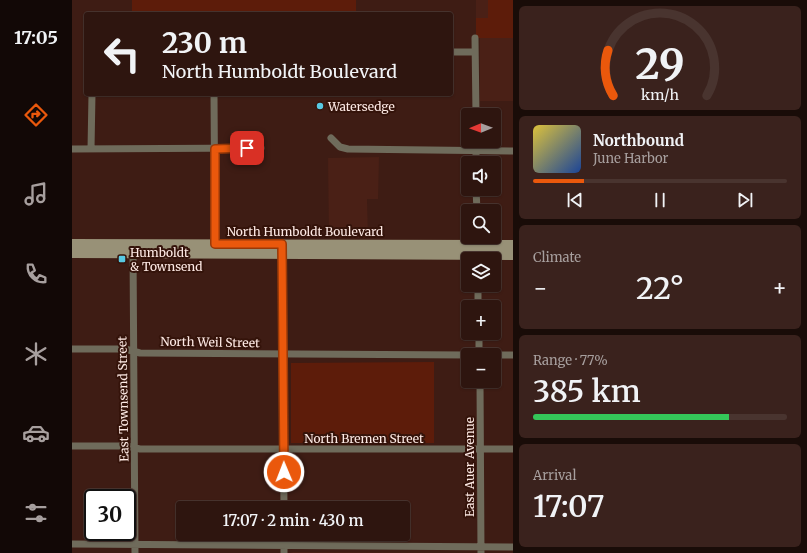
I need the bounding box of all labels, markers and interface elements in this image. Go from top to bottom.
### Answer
text: 230 m [162,25,247,61]
text: 17:05 [14,26,58,49]
icon: left [96,28,148,80]
text: 29 [635,38,685,90]
text: North Humboldt Boulevard [162,60,397,83]
text: km/h [641,86,679,104]
place label: Watersedge [327,99,395,114]
icon: directions [22,101,50,129]
marker: Watersedge [315,101,325,111]
north arrow [461,108,501,148]
map controls [461,108,501,388]
pin [230,131,264,165]
text: Northbound [593,131,684,150]
icon: arrive [236,137,258,159]
text: June Harbor [593,150,668,167]
button: sound [461,156,501,196]
icon: music [22,180,50,208]
icon: previous [564,189,586,211]
icon: pause [649,189,671,211]
icon: next [734,189,756,211]
button: search [461,204,501,244]
street label: North Humboldt Boulevard [227,224,383,239]
place label: Humboldt & Townsend [130,245,203,274]
text: Climate [533,249,581,266]
button: layers [461,252,501,292]
marker: Humboldt & Townsend [117,254,127,264]
icon: phone [22,260,50,288]
text: 22° [636,269,684,307]
text: − [533,274,548,302]
text: + [772,274,787,302]
button: + [461,300,501,340]
street label: North Weil Street [160,334,260,350]
street label: East Townsend Street [114,336,132,462]
icon: climate [22,340,50,368]
button: − [461,348,501,388]
text: Range · 77% [533,352,608,369]
text: 385 km [533,372,641,410]
street label: East Auer Avenue [462,417,477,517]
icon: car [22,419,50,447]
street label: North Bremen Street [304,431,424,446]
position arrow [263,451,305,493]
text: Arrival [533,467,576,484]
text: 17:07 [533,487,604,525]
speed limit sign: 30 [84,489,136,541]
icon: filters [22,499,50,527]
text: 17:07 · 2 min · 430 m [222,511,364,530]

